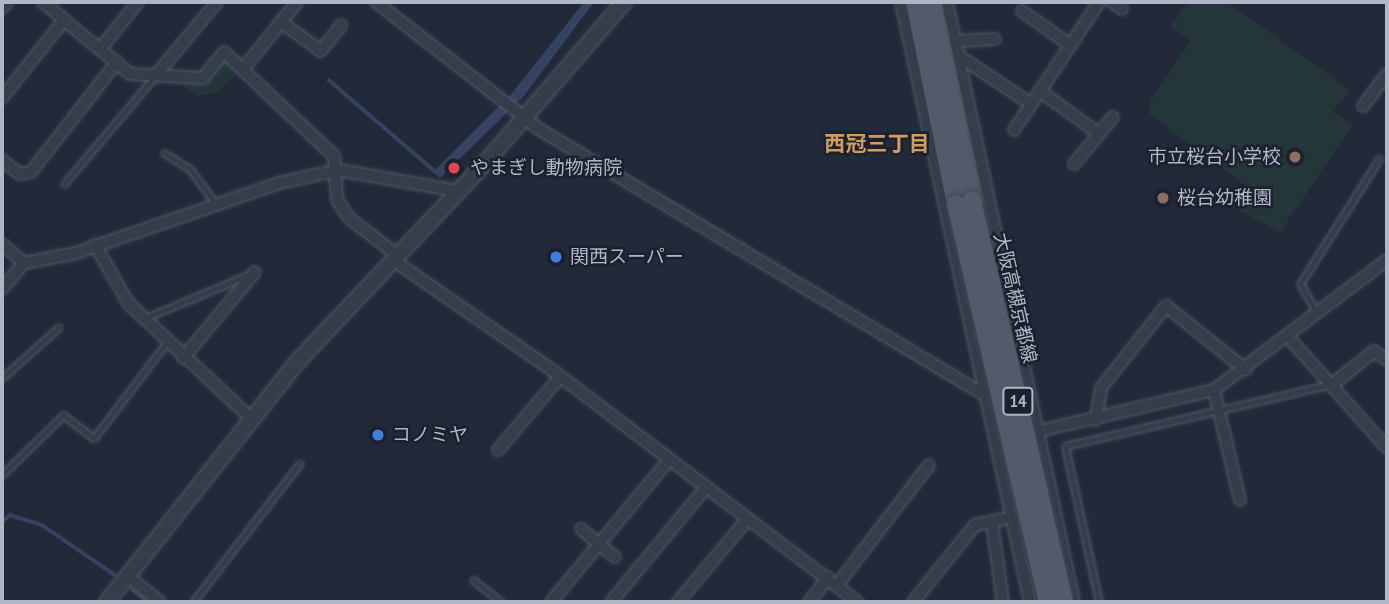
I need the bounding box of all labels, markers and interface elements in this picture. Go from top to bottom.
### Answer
district label: 西冠三丁目 [825,131,929,157]
place label: 市立桜台小学校 [1148,146,1281,168]
marker: 市立桜台小学校 [1287,149,1303,165]
place label: やまぎし動物病院 [470,157,622,179]
marker: やまぎし動物病院 [444,158,464,178]
place label: 桜台幼稚園 [1177,187,1272,209]
marker: 桜台幼稚園 [1155,190,1171,206]
street label: 大阪高槻京都線 [989,231,1041,365]
place label: 関西スーパー [570,246,684,268]
marker: 関西スーパー [548,249,564,265]
road number: 14 [1002,386,1034,416]
place label: コノミヤ [392,424,468,446]
marker: コノミヤ [370,427,386,443]

